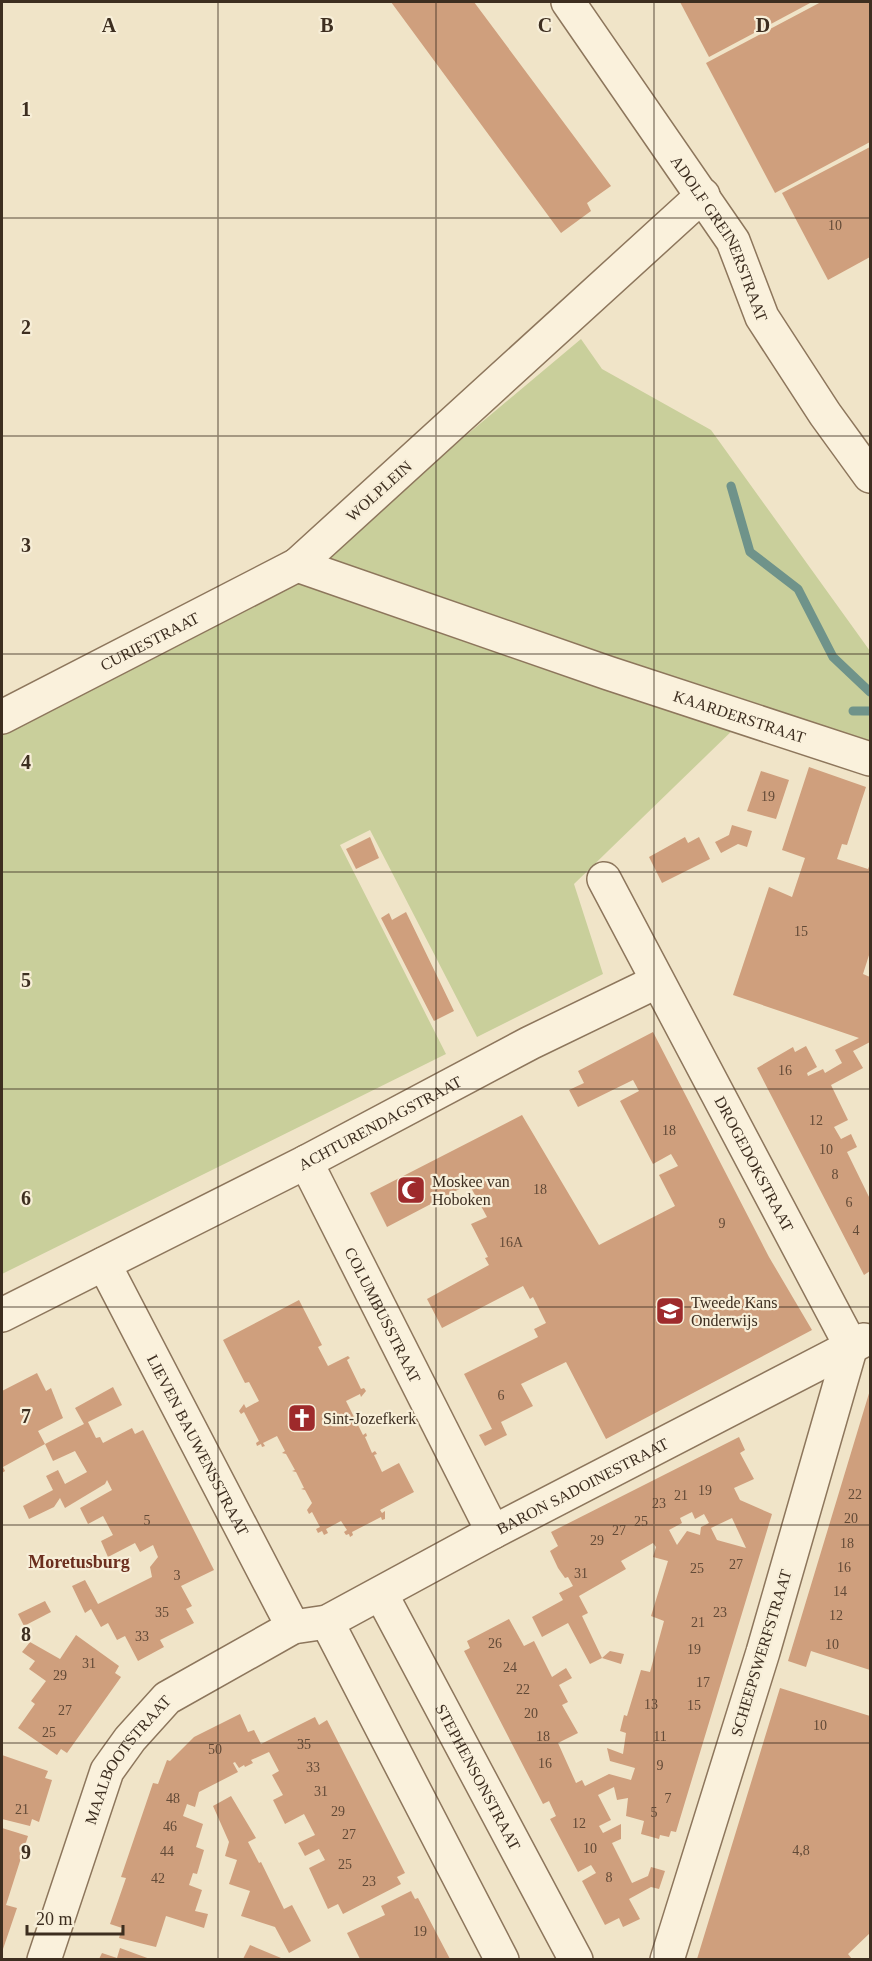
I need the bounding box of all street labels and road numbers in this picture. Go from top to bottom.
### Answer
street label: ADOLF GREINERSTRAAT [668,152,771,324]
street label: WOLPLEIN [343,457,415,525]
street label: CURIESTRAAT [97,608,202,673]
street label: KAARDERSTRAAT [671,687,808,746]
street label: ACHTURENDAGSTRAAT [295,1072,465,1173]
street label: DROGEDOKSTRAAT [712,1093,797,1234]
street label: COLUMBUSSTRAAT [342,1244,425,1385]
street label: LIEVEN BAUWENSSTRAAT [144,1352,252,1538]
street label: BARON SADOINESTRAAT [493,1434,671,1537]
street label: SCHEEPSWERFSTRAAT [728,1567,795,1738]
street label: MAALBOOTSTRAAT [81,1692,174,1827]
street label: STEPHENSONSTRAAT [433,1701,524,1853]

